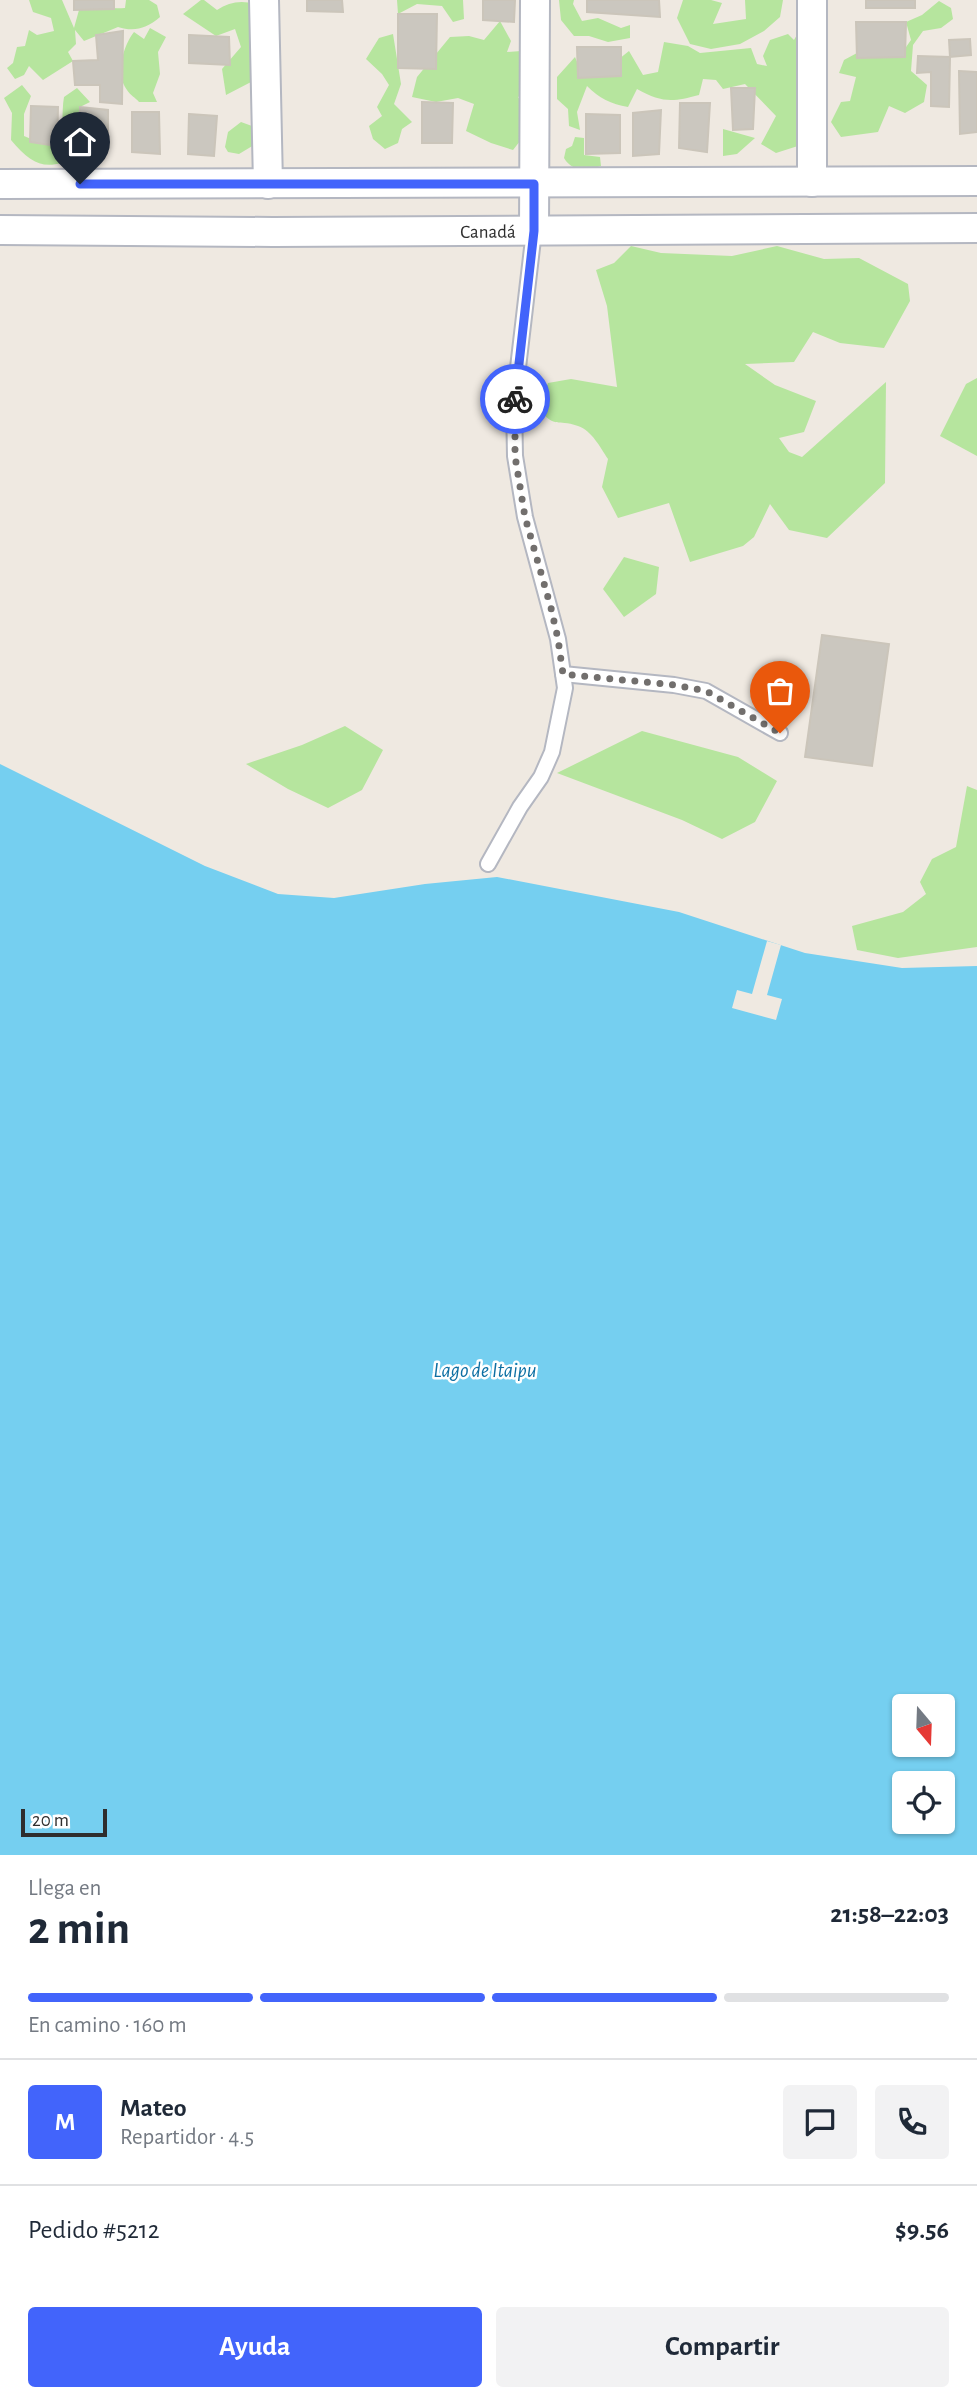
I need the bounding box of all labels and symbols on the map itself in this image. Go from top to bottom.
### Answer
pin [50,112,110,184]
street label: Canadá [460,223,516,242]
courier [480,364,550,434]
pin [750,661,810,733]
water label: Lago de Itaipu [433,1360,537,1382]
north arrow [892,1694,956,1757]
scale bar [21,1806,107,1838]

